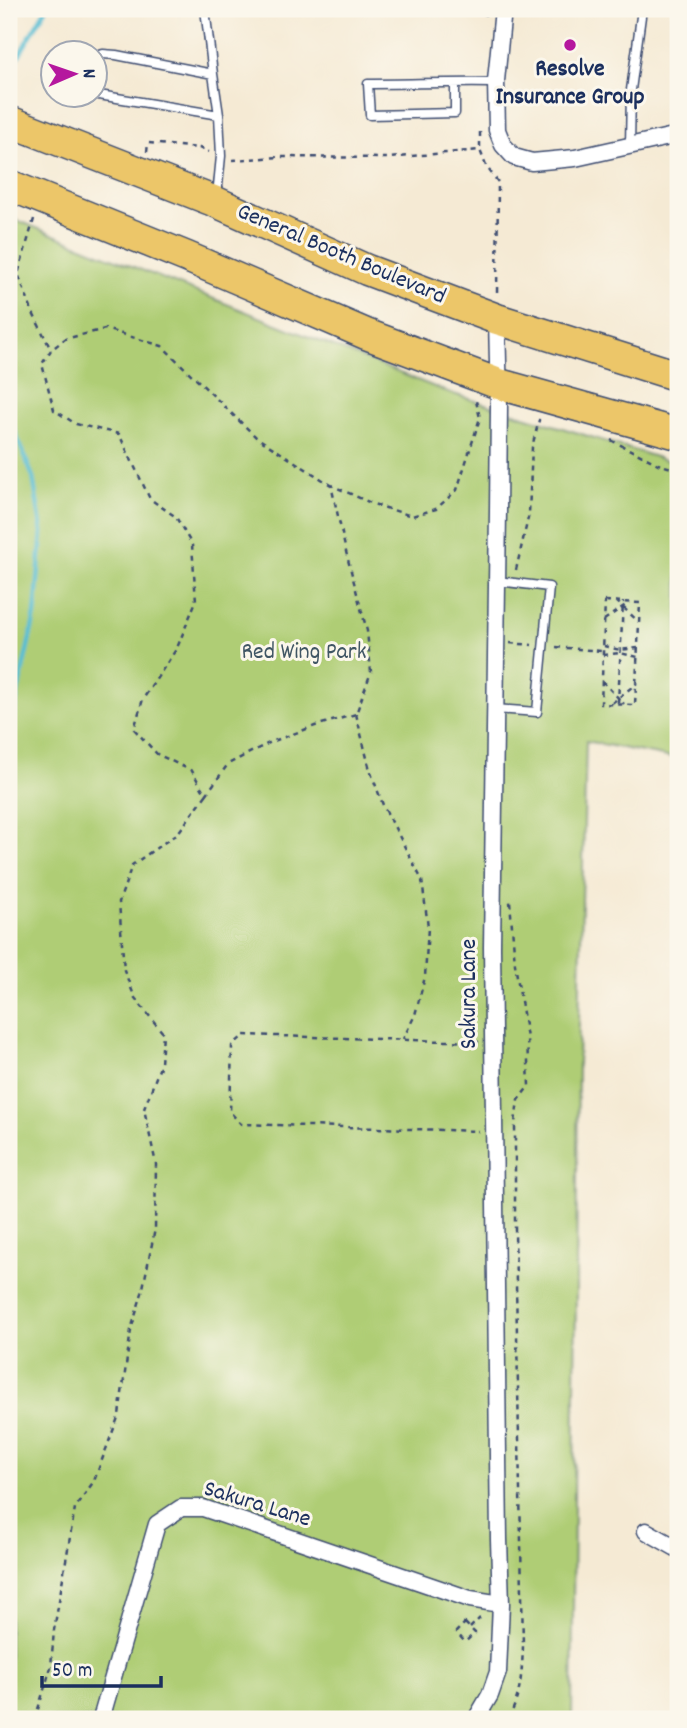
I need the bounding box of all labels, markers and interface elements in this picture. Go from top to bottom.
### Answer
marker: Resolve Insurance Group [562,37,578,53]
north arrow [38,38,108,108]
place label: Resolve Insurance Group [495,53,645,115]
text: N [74,68,101,79]
street label: General Booth Boulevard [231,196,451,314]
park label: Red Wing Park [241,636,367,670]
street label: Sakura Lane [453,939,487,1049]
street label: Sakura Lane [199,1473,315,1537]
scale bar [42,1644,161,1688]
text: 50 m [52,1657,92,1687]

